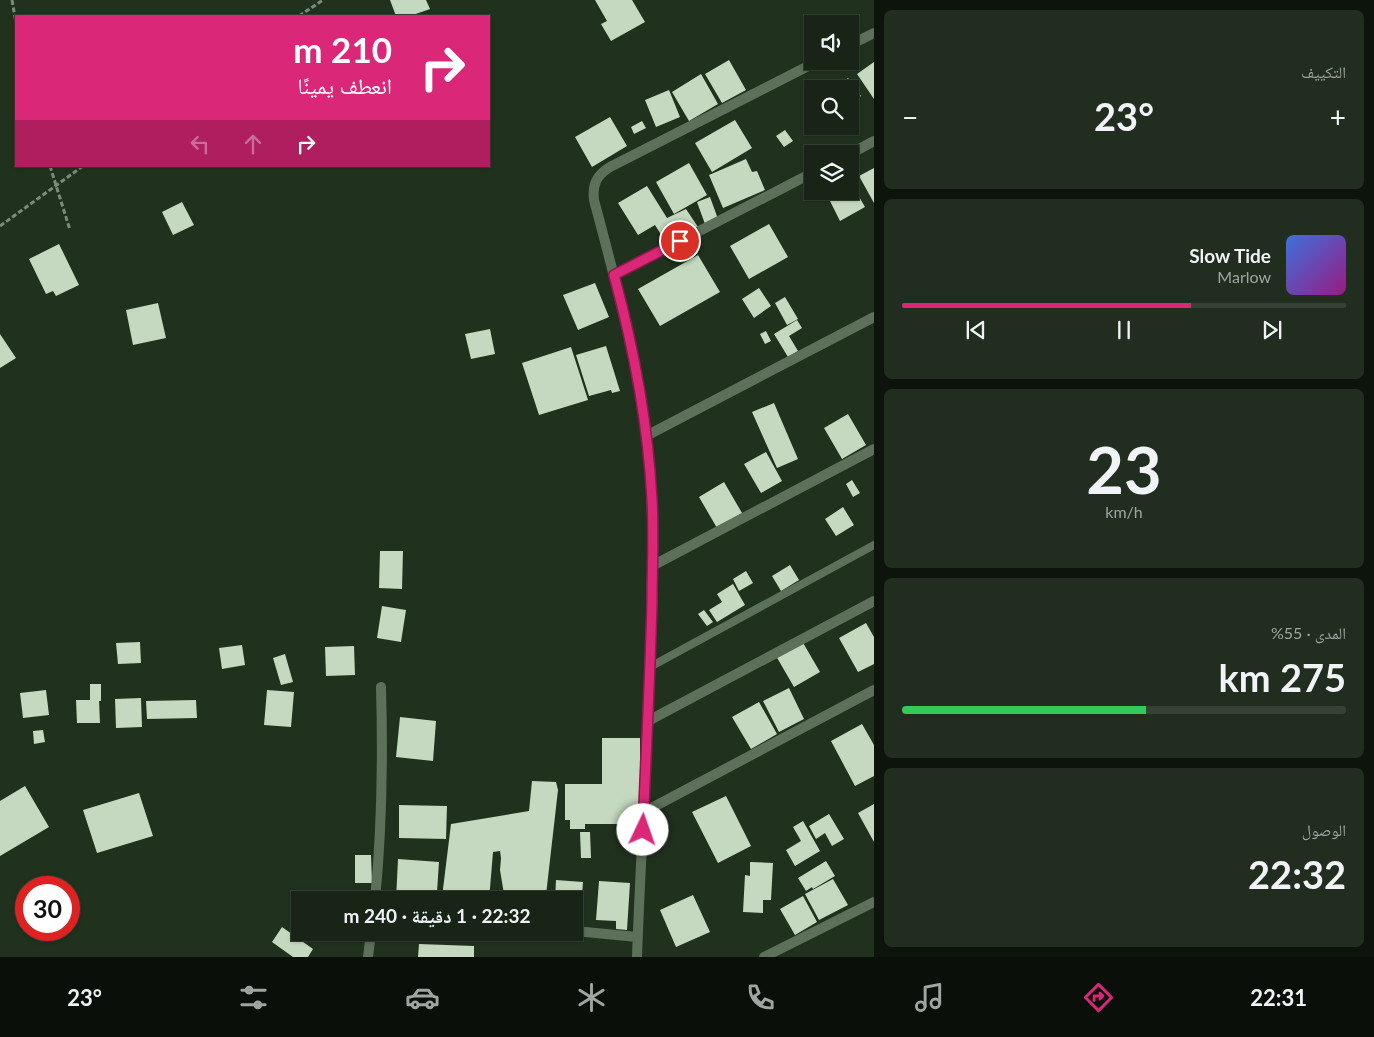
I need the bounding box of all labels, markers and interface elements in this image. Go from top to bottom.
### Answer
map controls [804,15,859,200]
button: sound [804,15,859,70]
text: 210 m [293,28,392,70]
icon: right [410,35,475,100]
text: التكييف [1301,62,1346,81]
text: انعطف يمينًا [298,72,392,99]
button: search [804,80,859,135]
text: 23° [1094,93,1154,139]
text: − [902,100,918,134]
text: + [1330,100,1346,134]
icon: left [186,130,214,158]
icon: ahead [239,130,267,158]
icon: right [292,130,320,158]
button: layers [804,145,859,200]
pin [659,220,701,262]
icon: arrive [666,227,694,255]
text: Slow Tide [1189,244,1271,267]
text: Marlow [1217,267,1271,286]
icon: previous [962,316,990,344]
icon: pause [1110,316,1138,344]
icon: next [1258,316,1286,344]
text: 23 [1086,430,1162,508]
text: km/h [1105,502,1143,521]
text: المدى · 55% [1271,623,1346,642]
text: 275 km [1219,654,1346,700]
position arrow [616,803,668,855]
text: الوصول [1302,820,1346,839]
text: 22:32 [1248,851,1346,897]
speed limit sign: 30 [15,876,80,941]
text: 22:32 · 1 دقيقة · 240 m [343,904,531,927]
icon: filters [236,980,271,1015]
icon: car [405,980,440,1015]
icon: climate [574,980,609,1015]
icon: phone [743,980,778,1015]
icon: music [912,980,947,1015]
icon: directions [1081,980,1116,1015]
text: 23° [67,984,102,1011]
text: 22:31 [1250,984,1307,1011]

